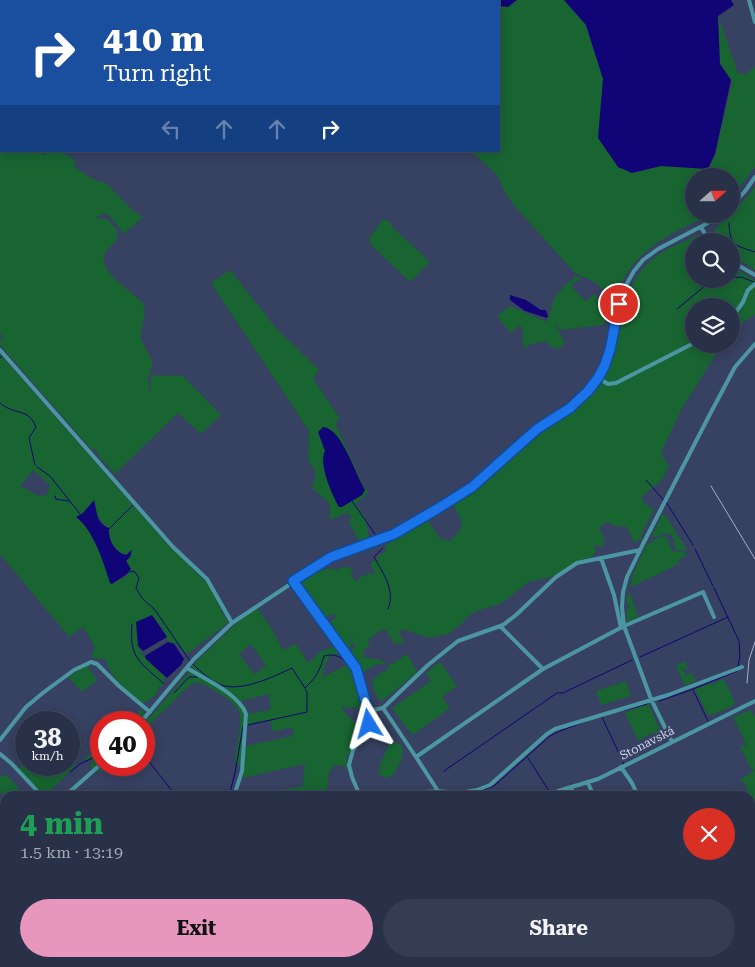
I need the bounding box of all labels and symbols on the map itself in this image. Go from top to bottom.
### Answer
north arrow [685,168,740,222]
pin [598,283,640,325]
position arrow [342,697,394,749]
speed limit sign: 40 [90,711,155,776]
street label: Stonavská [617,723,677,763]

